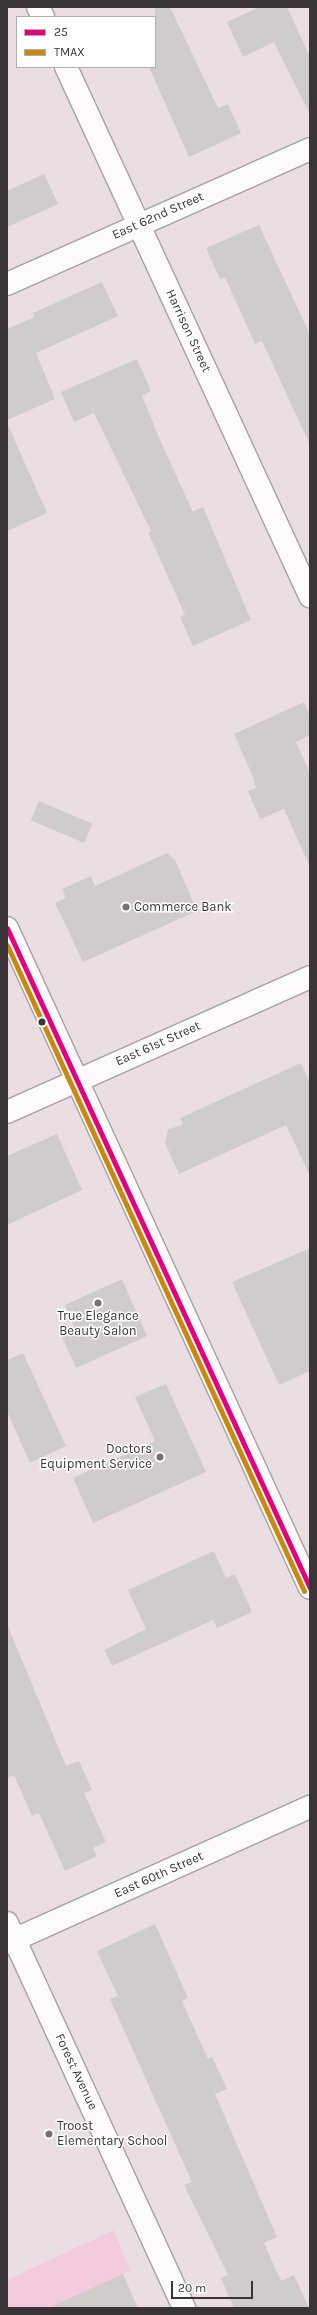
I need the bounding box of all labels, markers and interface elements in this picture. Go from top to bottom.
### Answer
legend [16,16,156,68]
text: 25 [54,25,68,39]
text: TMAX [54,45,85,59]
street label: East 62nd Street [110,189,206,243]
street label: Harrison Street [162,287,214,375]
place label: Commerce Bank [134,899,232,915]
marker: Commerce Bank [121,902,131,912]
unlabelled marker [37,1017,47,1027]
street label: East 61st Street [113,1018,203,1070]
marker: True Elegance Beauty Salon [93,1298,103,1308]
place label: True Elegance Beauty Salon [57,1309,139,1340]
place label: Doctors Equipment Service [40,1442,152,1473]
marker: Doctors Equipment Service [155,1452,165,1462]
street label: East 60th Street [112,1848,206,1902]
street label: Forest Avenue [51,2031,101,2113]
place label: Troost Elementary School [57,2119,167,2150]
marker: Troost Elementary School [44,2129,54,2139]
scale bar [173,2273,255,2299]
text: 20 m [178,2281,206,2295]

